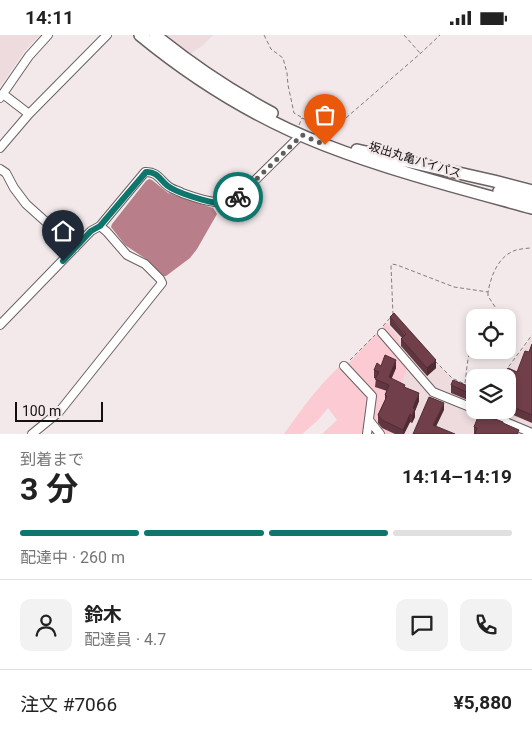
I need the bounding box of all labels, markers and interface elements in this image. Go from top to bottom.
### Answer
text: 14:11 [25,6,74,29]
pin [304,94,346,145]
icon: bag [311,101,339,129]
street label: 坂出丸亀バイパス [367,139,463,181]
courier [213,172,263,222]
icon: bike [224,183,252,211]
pin [42,210,84,261]
icon: home [49,217,77,245]
map controls [466,309,516,419]
button: locate [466,309,516,359]
button: layers [466,369,516,419]
scale bar [15,399,102,422]
text: 100 m [22,403,61,419]
text: 到着まで [20,450,84,469]
text: 14:14–14:19 [402,465,512,488]
text: 3 分 [20,470,78,508]
text: 配達中 · 260 m [20,548,125,567]
button: person [20,599,72,651]
button: chat [396,599,448,651]
button: phone [460,599,512,651]
text: 鈴木 [84,603,122,626]
text: 配達員 · 4.7 [84,630,166,649]
text: ¥5,880 [454,691,512,714]
text: 注文 #7066 [20,693,117,716]

